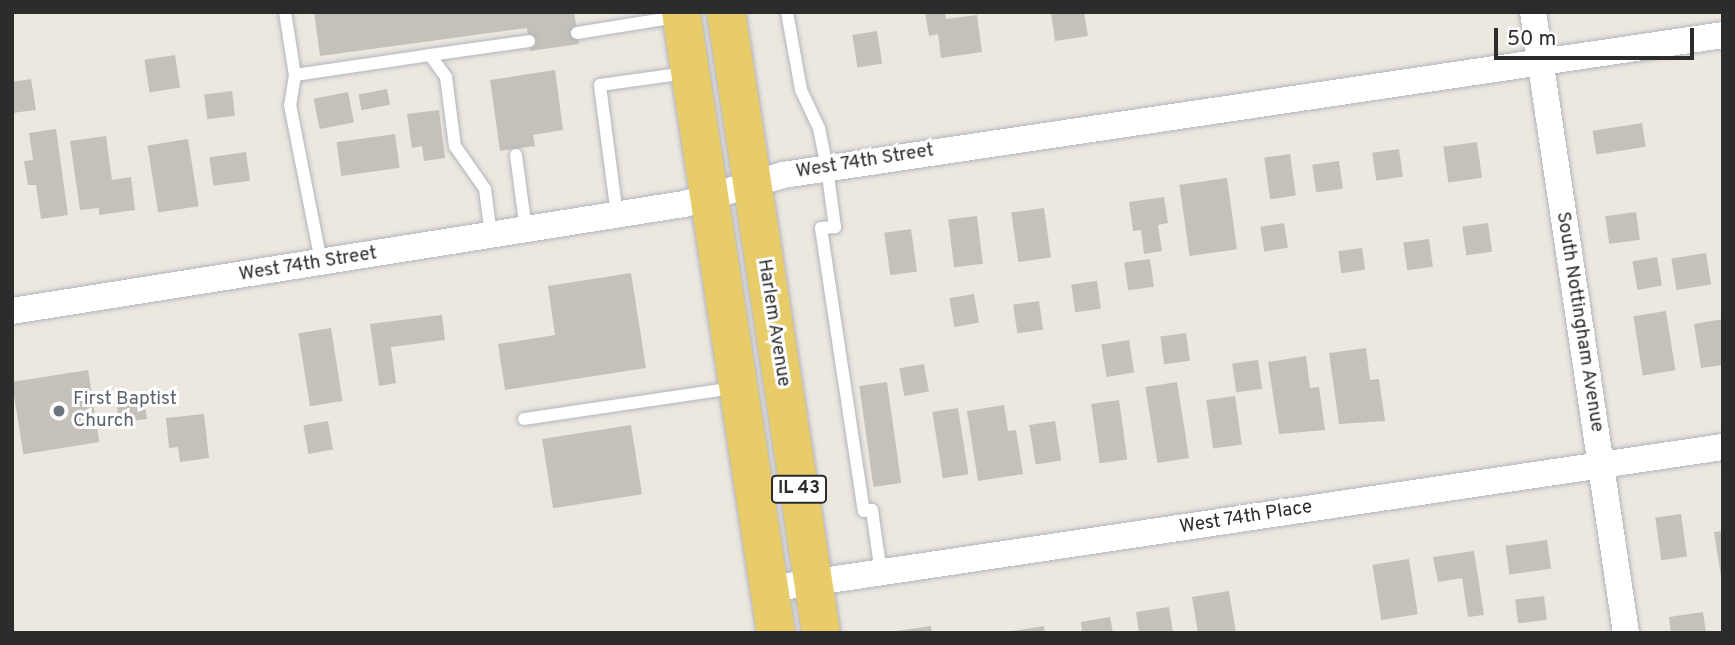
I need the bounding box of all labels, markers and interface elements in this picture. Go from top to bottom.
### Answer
scale bar [1497,14,1696,58]
text: 50 m [1507,26,1556,53]
street label: West 74th Street [794,140,936,184]
street label: South Nottingham Avenue [1550,210,1608,434]
street label: West 74th Street [237,243,379,287]
street label: Harlem Avenue [752,257,794,389]
place label: First Baptist Church [73,389,177,433]
marker: First Baptist Church [51,403,67,419]
road number: IL 43 [769,475,829,504]
street label: West 74th Place [1178,496,1314,540]

